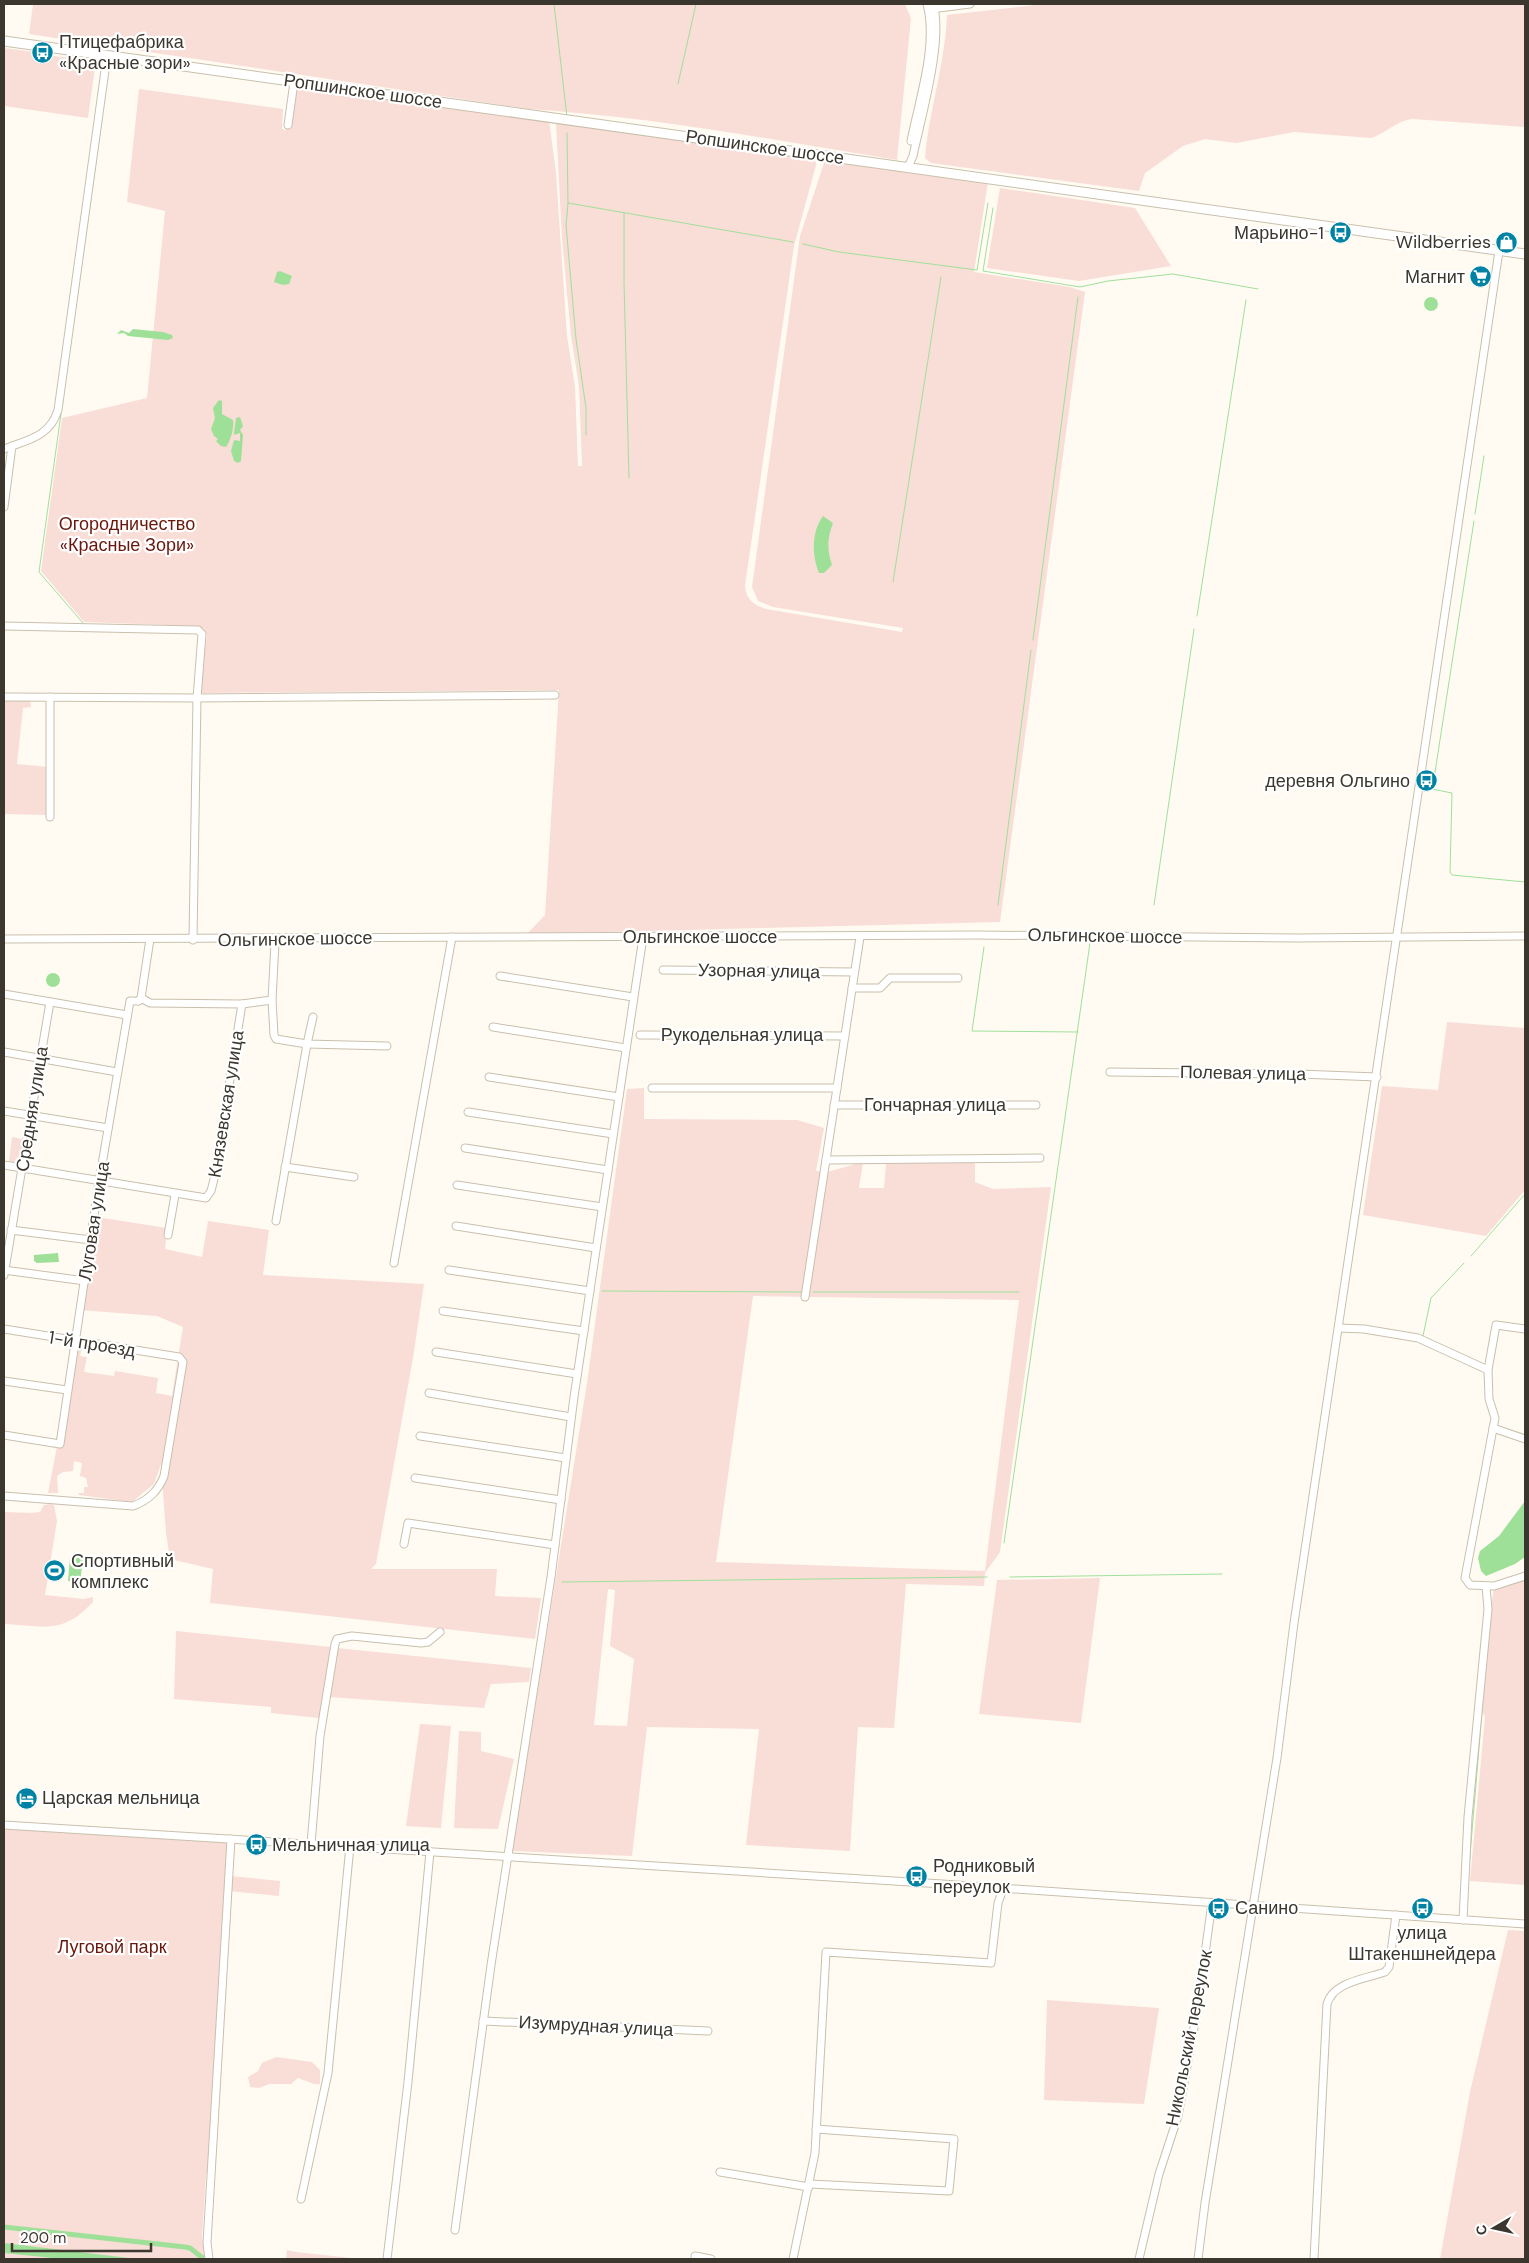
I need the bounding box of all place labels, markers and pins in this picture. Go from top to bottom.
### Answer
place label: Птицефабрика «Красные зори» [59,30,191,75]
bus stop icon: Птицефабрика «Красные зори» [31,40,55,64]
place label: Марьино-1 [1234,221,1324,245]
bus stop icon: Марьино-1 [1328,221,1352,245]
place label: Wildberries [1396,230,1491,254]
shop icon: Wildberries [1495,230,1519,254]
place label: Магнит [1405,265,1465,289]
supermarket icon: Магнит [1469,265,1493,289]
place label: деревня Ольгино [1265,769,1410,793]
bus stop icon: деревня Ольгино [1414,769,1438,793]
place label: Спортивный комплекс [71,1549,174,1594]
sports icon: Спортивный комплекс [43,1559,67,1583]
hotel icon: Царская мельница [14,1786,38,1810]
place label: Царская мельница [42,1786,201,1810]
bus stop icon: Мельничная улица [244,1833,268,1857]
place label: Мельничная улица [272,1833,431,1857]
place label: Родниковый переулок [933,1854,1035,1899]
bus stop icon: Родниковый переулок [905,1864,929,1888]
bus stop icon: Санино [1207,1896,1231,1920]
place label: Санино [1235,1896,1298,1920]
bus stop icon: улица Штакеншнейдера [1410,1896,1434,1920]
place label: улица Штакеншнейдера [1348,1921,1497,1966]

